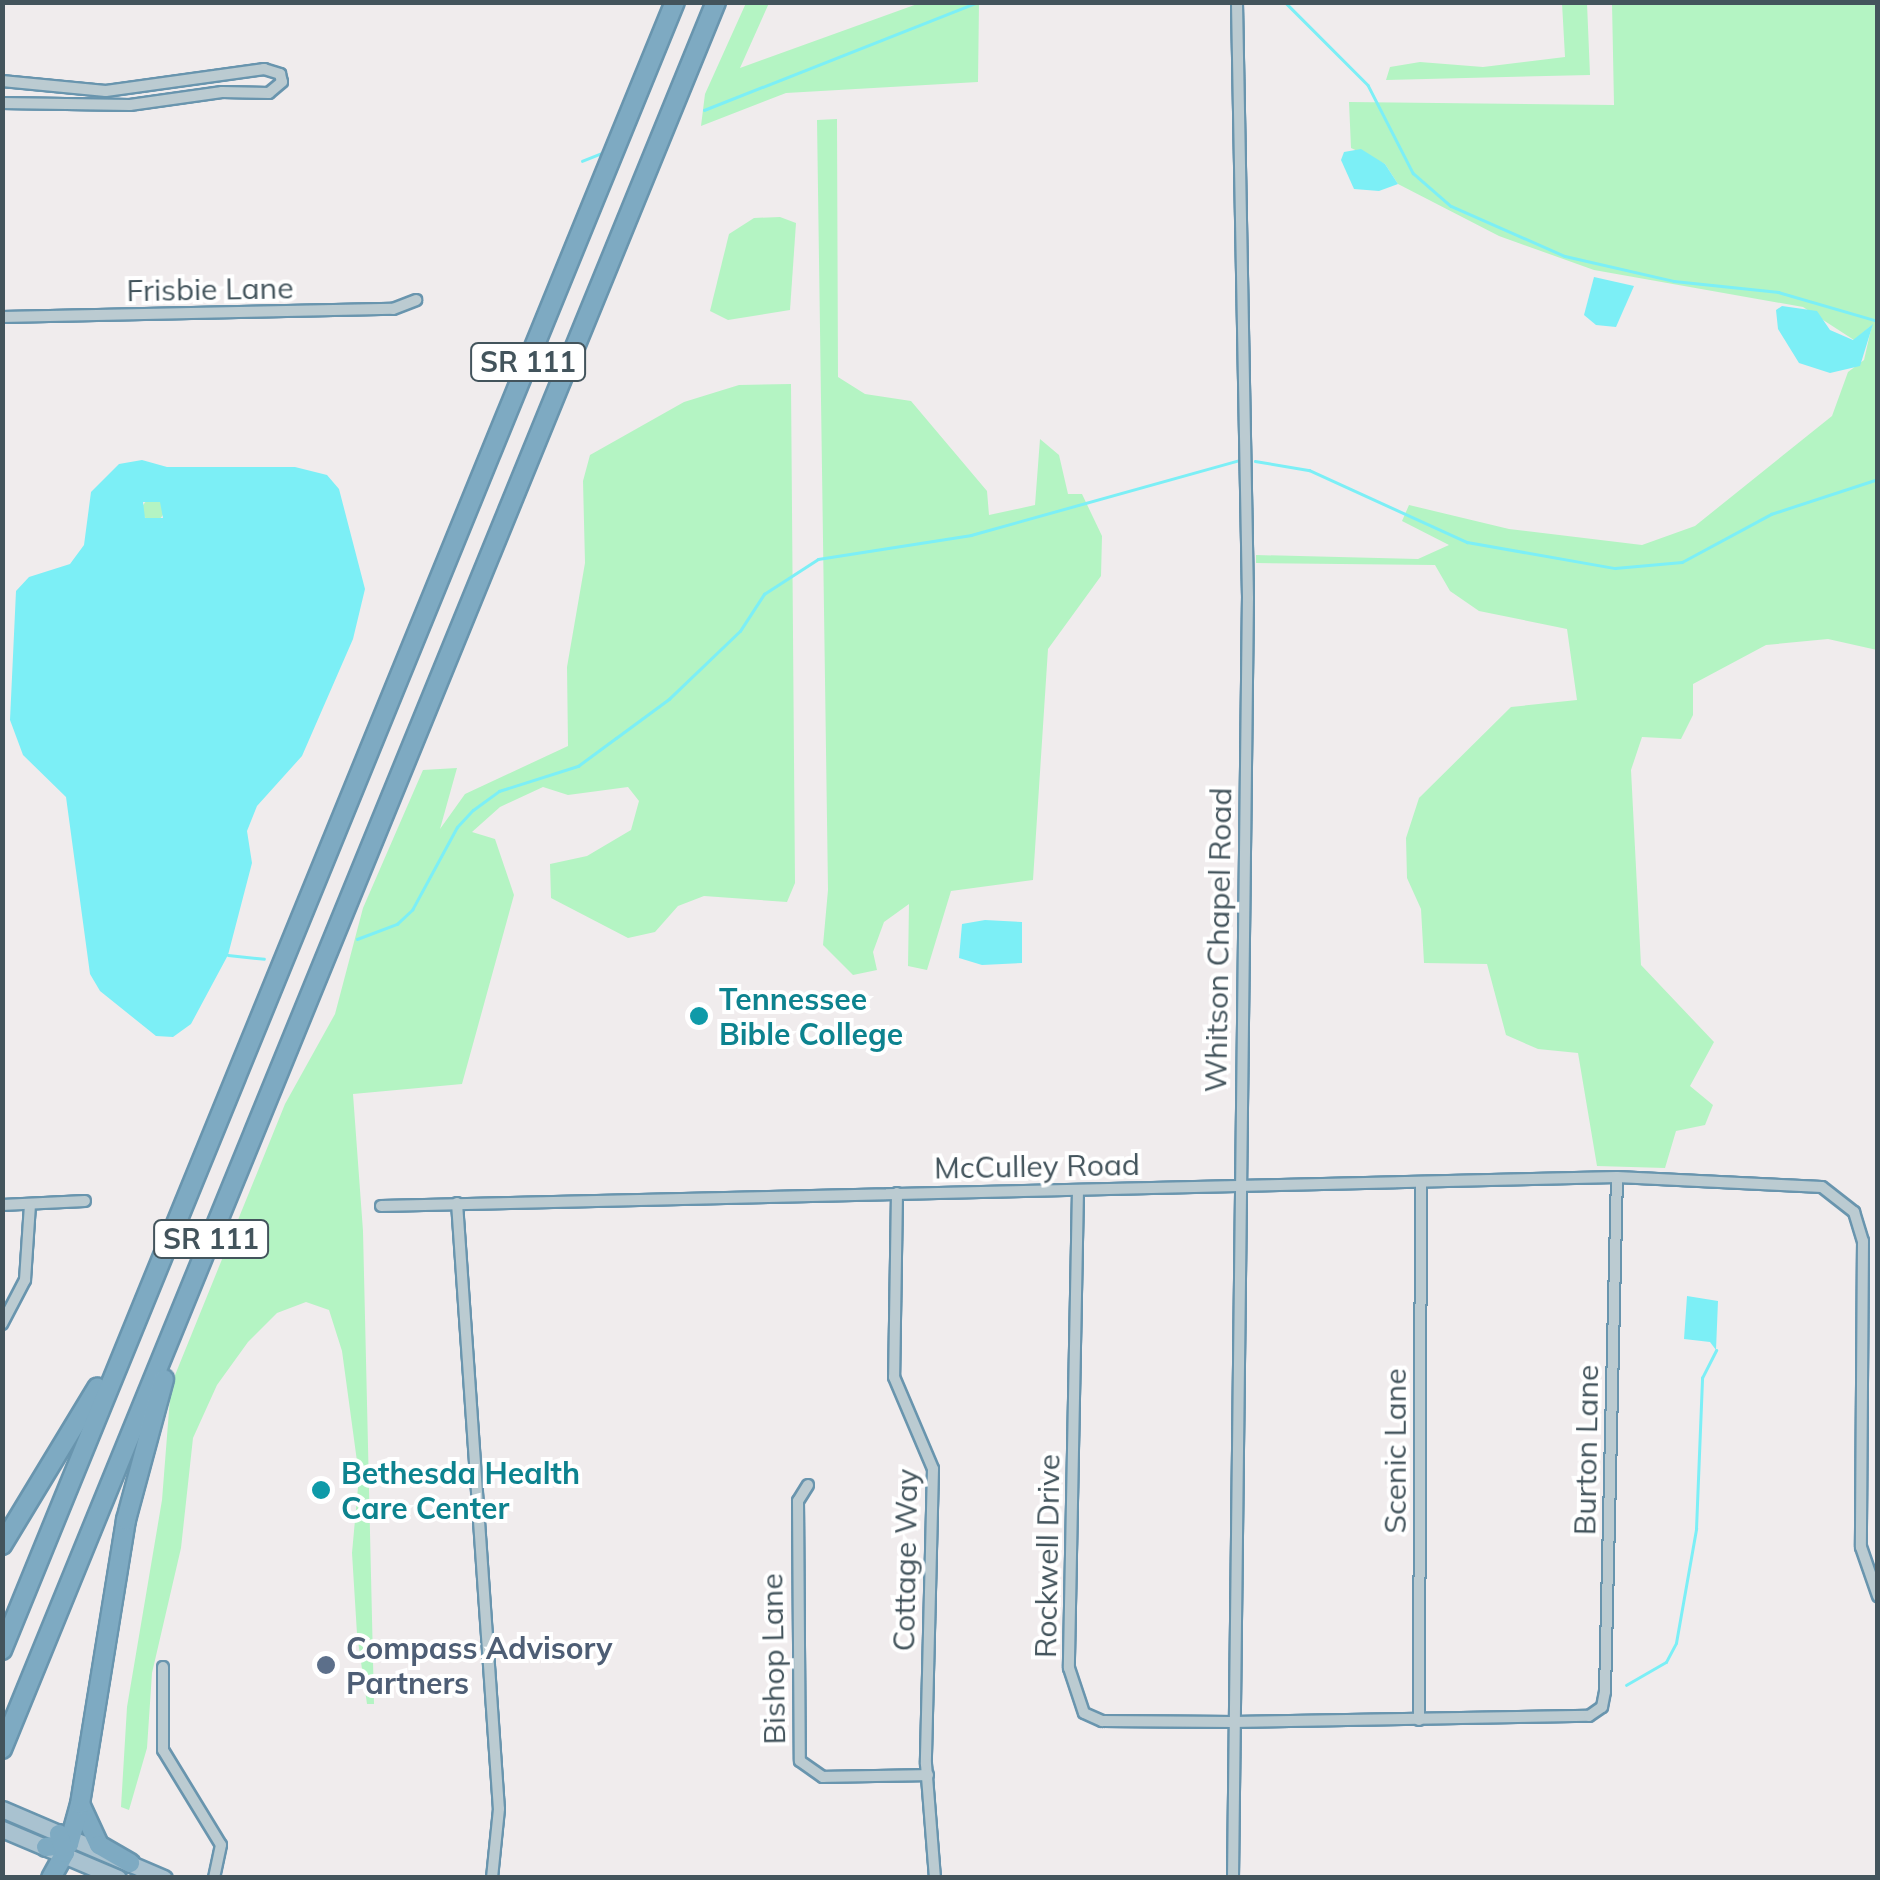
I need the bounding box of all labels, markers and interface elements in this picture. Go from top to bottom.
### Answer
street label: Frisbie Lane [126,270,294,308]
road number: SR 111 [468,339,588,385]
street label: Whitson Chapel Road [1197,787,1239,1093]
place label: Tennessee Bible College [719,981,903,1052]
marker: Tennessee Bible College [688,1005,710,1027]
street label: McCulley Road [934,1146,1140,1186]
road number: SR 111 [151,1216,271,1262]
street label: Burton Lane [1567,1364,1605,1536]
street label: Scenic Lane [1377,1368,1413,1534]
street label: Rockwell Drive [1027,1454,1067,1658]
place label: Bethesda Health Care Center [341,1455,580,1526]
street label: Cottage Way [885,1468,925,1652]
marker: Bethesda Health Care Center [310,1479,332,1501]
street label: Bishop Lane [754,1573,792,1745]
place label: Compass Advisory Partners [346,1630,613,1700]
marker: Compass Advisory Partners [315,1654,337,1676]

